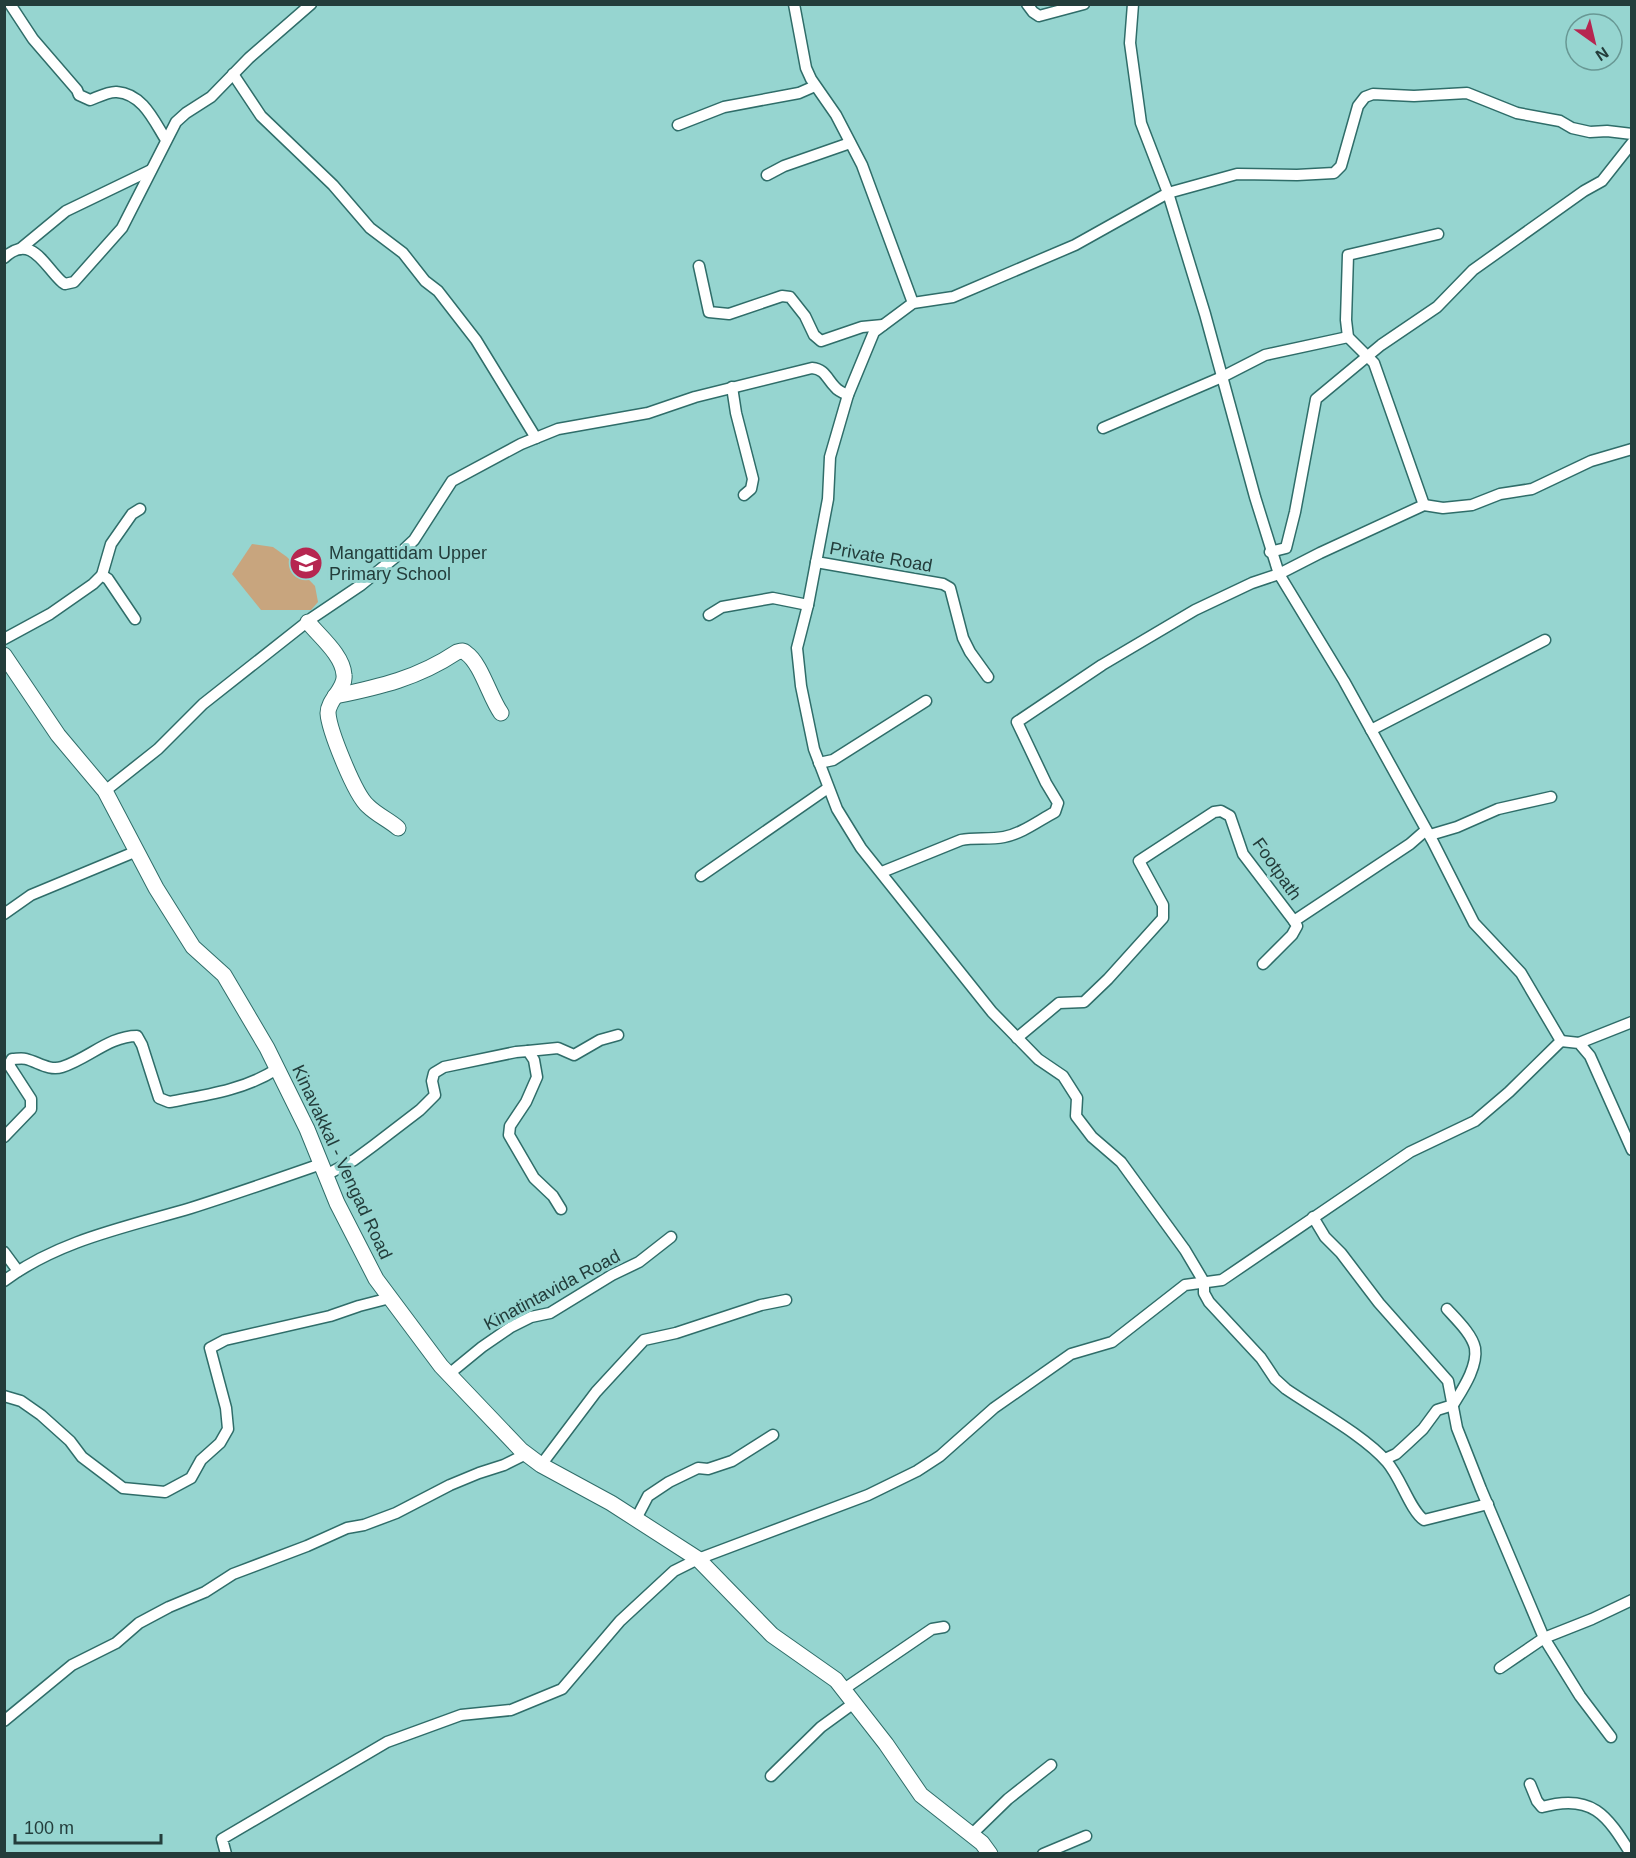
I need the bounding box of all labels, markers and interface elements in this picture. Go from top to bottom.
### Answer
north arrow [1564,12,1624,72]
text: N [1593,44,1612,64]
street label: Private Road [828,538,934,576]
place label: Mangattidam Upper Primary School [329,543,487,584]
school or university icon: Mangattidam Upper Primary School [288,545,324,581]
street label: Footpath [1248,834,1306,904]
street label: Kinavakkal - Vengad Road [288,1062,396,1262]
street label: Kinatintavida Road [481,1246,623,1334]
scale bar [15,1807,160,1845]
text: 100 m [24,1818,74,1838]

